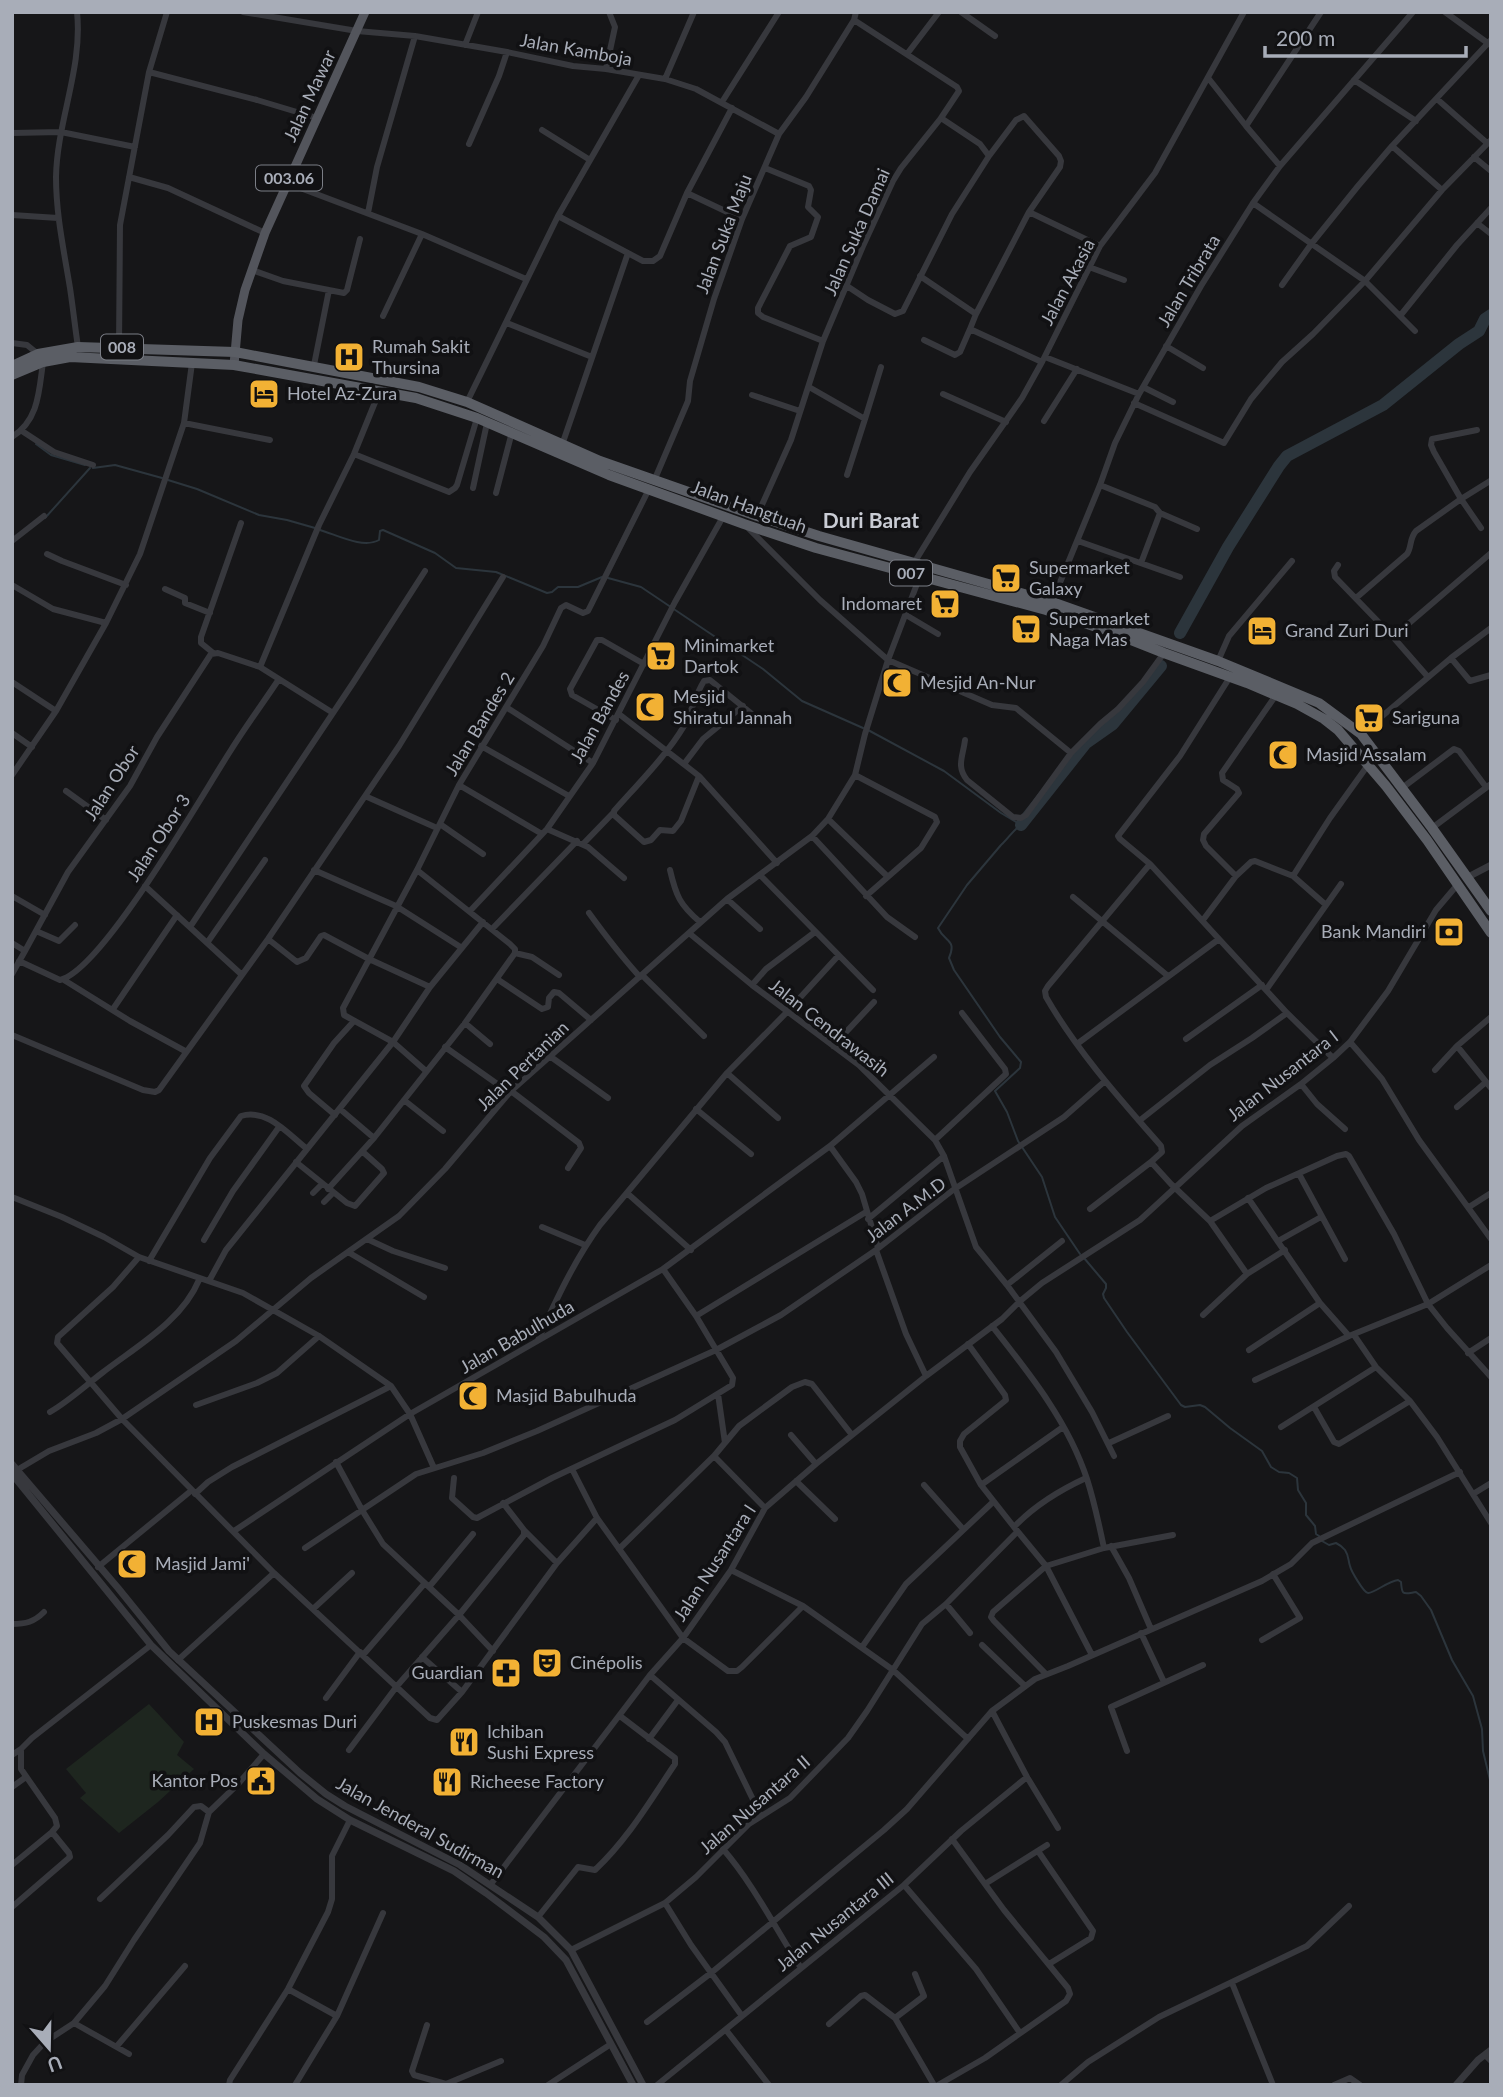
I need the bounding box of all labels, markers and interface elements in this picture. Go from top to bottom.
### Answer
scale bar [1265,14,1466,58]
text: 200 m [1276,25,1335,50]
street label: Jalan Kamboja [519,28,634,70]
street label: Jalan Mawar [278,46,340,145]
street label: Jalan Suka Damai [818,165,894,299]
road number: 003.06 [256,166,322,190]
street label: Jalan Suka Maju [690,171,756,296]
street label: Jalan Tribrata [1152,230,1224,331]
street label: Jalan Akasia [1035,235,1099,329]
road number: 008 [101,334,143,360]
place label: Rumah Sakit Thursina [372,335,470,378]
hospital icon: Rumah Sakit Thursina [332,340,366,374]
hotel icon: Hotel Az-Zura [247,377,281,411]
place label: Hotel Az-Zura [287,382,397,404]
street label: Jalan Hangtuah [689,475,810,537]
district label: Duri Barat [823,507,919,532]
place label: Supermarket Galaxy [1029,556,1130,599]
road number: 007 [890,560,932,586]
supermarket icon: Supermarket Galaxy [989,561,1023,595]
supermarket icon: Indomaret [928,587,962,621]
place label: Indomaret [841,592,923,614]
place label: Supermarket Naga Mas [1049,607,1150,650]
supermarket icon: Supermarket Naga Mas [1009,612,1043,646]
hotel icon: Grand Zuri Duri [1245,614,1279,648]
place label: Grand Zuri Duri [1285,619,1408,641]
place label: Minimarket Dartok [684,634,775,677]
supermarket icon: Minimarket Dartok [644,639,678,673]
street label: Jalan Bandes [565,666,634,766]
mosque icon: Mesjid An-Nur [880,666,914,700]
street label: Jalan Bandes 2 [440,668,519,779]
place label: Mesjid An-Nur [920,671,1036,693]
place label: Mesjid Shiratul Jannah [673,685,792,728]
mosque icon: Mesjid Shiratul Jannah [633,690,667,724]
supermarket icon: Sariguna [1352,701,1386,735]
place label: Sariguna [1392,706,1460,728]
mosque icon: Masjid Assalam [1266,738,1300,772]
street label: Jalan Obor [79,740,144,824]
place label: Masjid Assalam [1306,743,1427,765]
street label: Jalan Obor 3 [122,790,195,885]
bank icon: Bank Mandiri [1432,915,1466,949]
place label: Bank Mandiri [1321,920,1426,942]
street label: Jalan Cendrawasih [765,974,894,1081]
street label: Jalan Pertanian [472,1016,573,1115]
street label: Jalan Nusantara I [1223,1025,1342,1125]
street label: Jalan A.M.D [861,1172,950,1246]
street label: Jalan Babulhuda [456,1295,577,1378]
mosque icon: Masjid Babulhuda [456,1379,490,1413]
place label: Masjid Babulhuda [496,1384,636,1406]
street label: Jalan Nusantara I [668,1500,760,1625]
mosque icon: Masjid Jami' [115,1547,149,1581]
place label: Masjid Jami' [155,1552,250,1574]
theatre icon: Cinépolis [530,1646,564,1680]
place label: Cinépolis [570,1651,643,1673]
pharmacy icon: Guardian [489,1656,523,1690]
place label: Guardian [411,1661,483,1683]
hospital icon: Puskesmas Duri [192,1705,226,1739]
place label: Puskesmas Duri [232,1710,357,1732]
place label: Ichiban Sushi Express [487,1720,594,1763]
restaurant icon: Ichiban Sushi Express [447,1725,481,1759]
street label: Jalan Nusantara II [694,1750,814,1858]
public building icon: Kantor Pos [244,1764,278,1798]
restaurant icon: Richeese Factory [430,1765,464,1799]
place label: Kantor Pos [152,1769,238,1791]
place label: Richeese Factory [470,1770,605,1792]
street label: Jalan Jenderal Sudirman [333,1772,508,1882]
street label: Jalan Nusantara III [771,1867,898,1975]
north arrow [14,2013,84,2083]
text: U [44,2051,66,2078]

